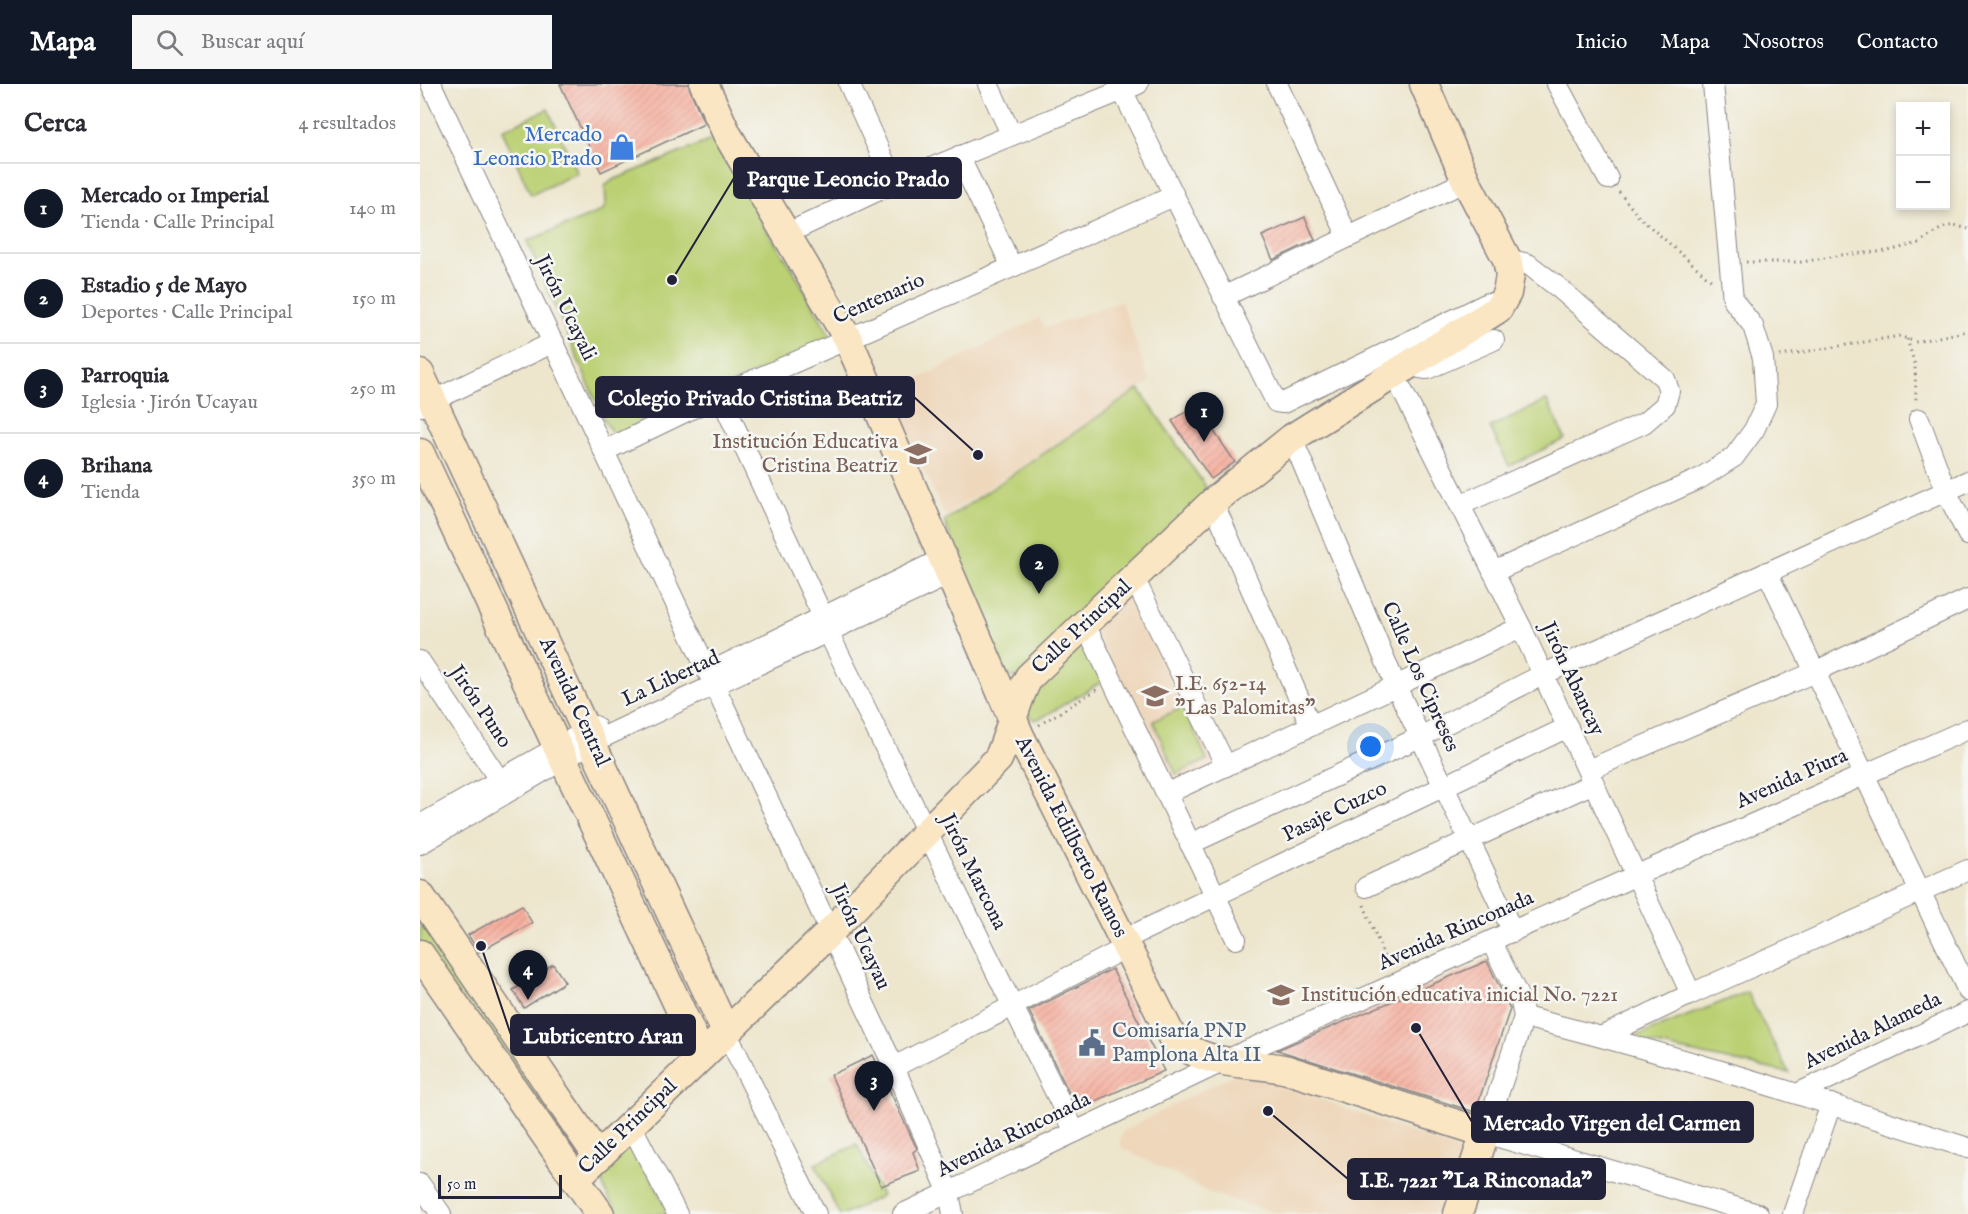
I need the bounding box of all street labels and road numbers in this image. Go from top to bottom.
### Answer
street label: Jirón Ucayali [527,249,602,365]
street label: Centenario [829,267,929,331]
street label: Calle Principal [1026,574,1138,680]
street label: Calle Los Cipreses [1375,598,1465,756]
street label: Jirón Abancay [1533,616,1610,741]
street label: Avenida Central [532,632,616,771]
street label: La Libertad [618,644,725,713]
street label: Jirón Puno [441,659,518,754]
street label: Avenida Edilberto Ramos [1008,731,1134,942]
street label: Avenida Piura [1731,742,1853,816]
street label: Pasaje Cuzco [1278,775,1392,849]
street label: Jirón Marcona [932,808,1013,935]
street label: Jirón Ucayau [823,878,896,994]
street label: Avenida Rinconada [1373,884,1539,978]
street label: Avenida Alameda [1799,986,1947,1076]
street label: Calle Principal [573,1073,683,1181]
street label: Avenida Rinconada [932,1086,1096,1184]

